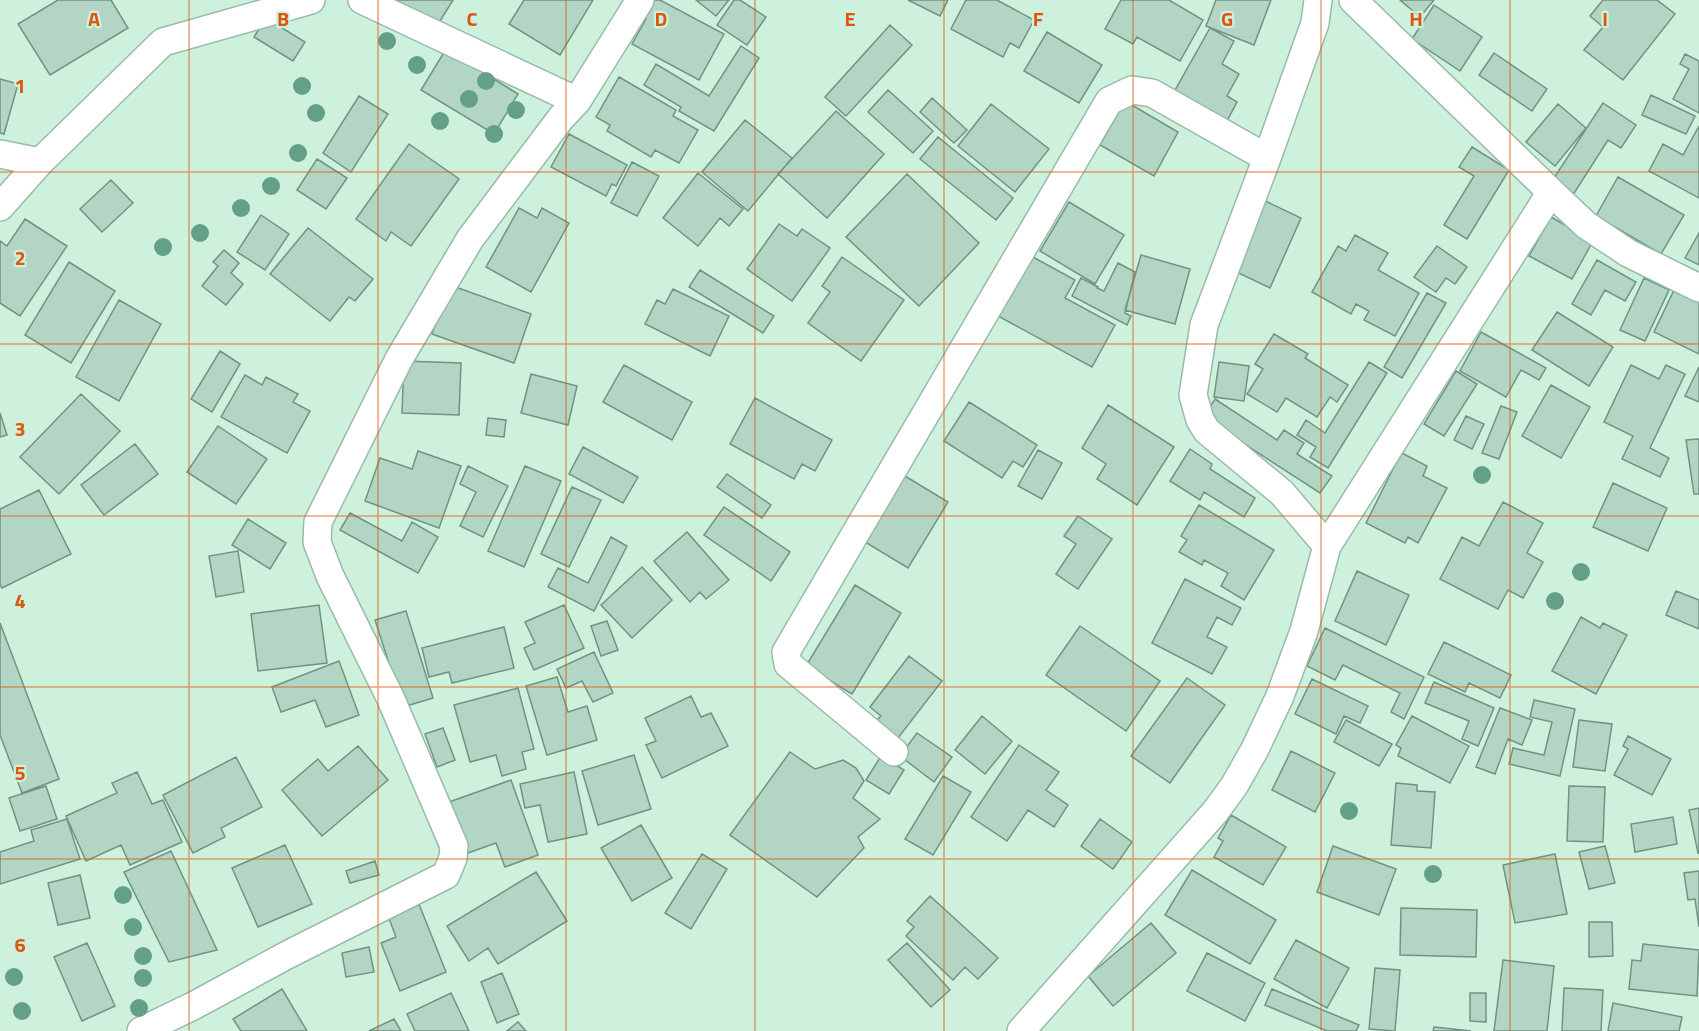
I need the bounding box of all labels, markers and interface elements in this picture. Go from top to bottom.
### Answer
text: A [88,3,100,34]
text: B [277,3,289,34]
text: C [467,3,478,34]
text: D [655,3,667,34]
text: E [844,3,856,34]
text: F [1033,3,1044,34]
text: G [1221,3,1233,34]
text: H [1409,3,1423,34]
text: I [1602,3,1608,34]
text: 1 [14,70,26,101]
text: 2 [14,242,26,273]
text: 3 [14,413,26,444]
text: 4 [14,585,26,616]
text: 5 [14,757,26,788]
text: 6 [14,929,26,960]

